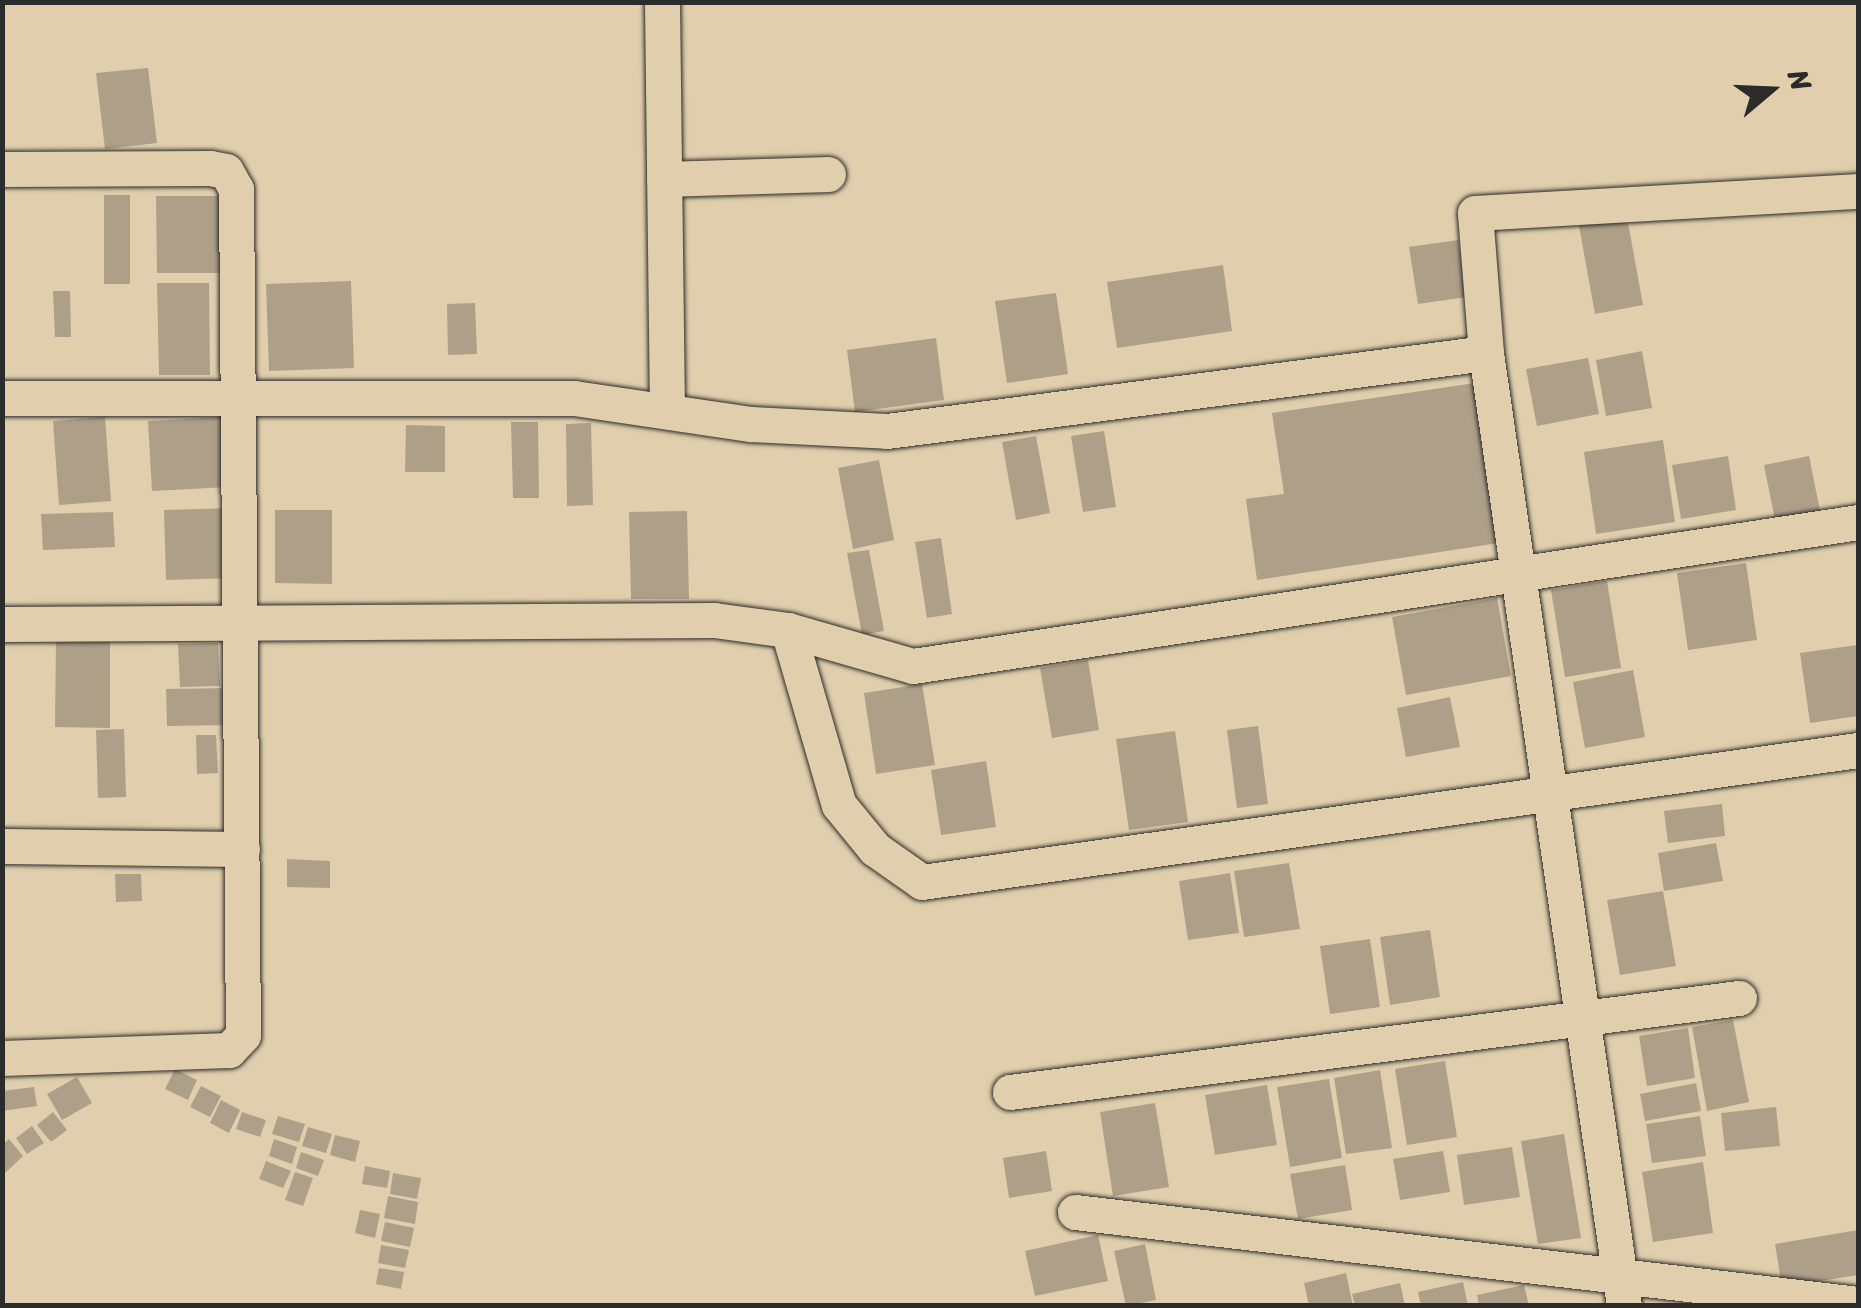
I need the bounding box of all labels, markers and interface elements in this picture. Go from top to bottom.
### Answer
north arrow [1721,40,1821,140]
text: N [1774,63,1826,97]

